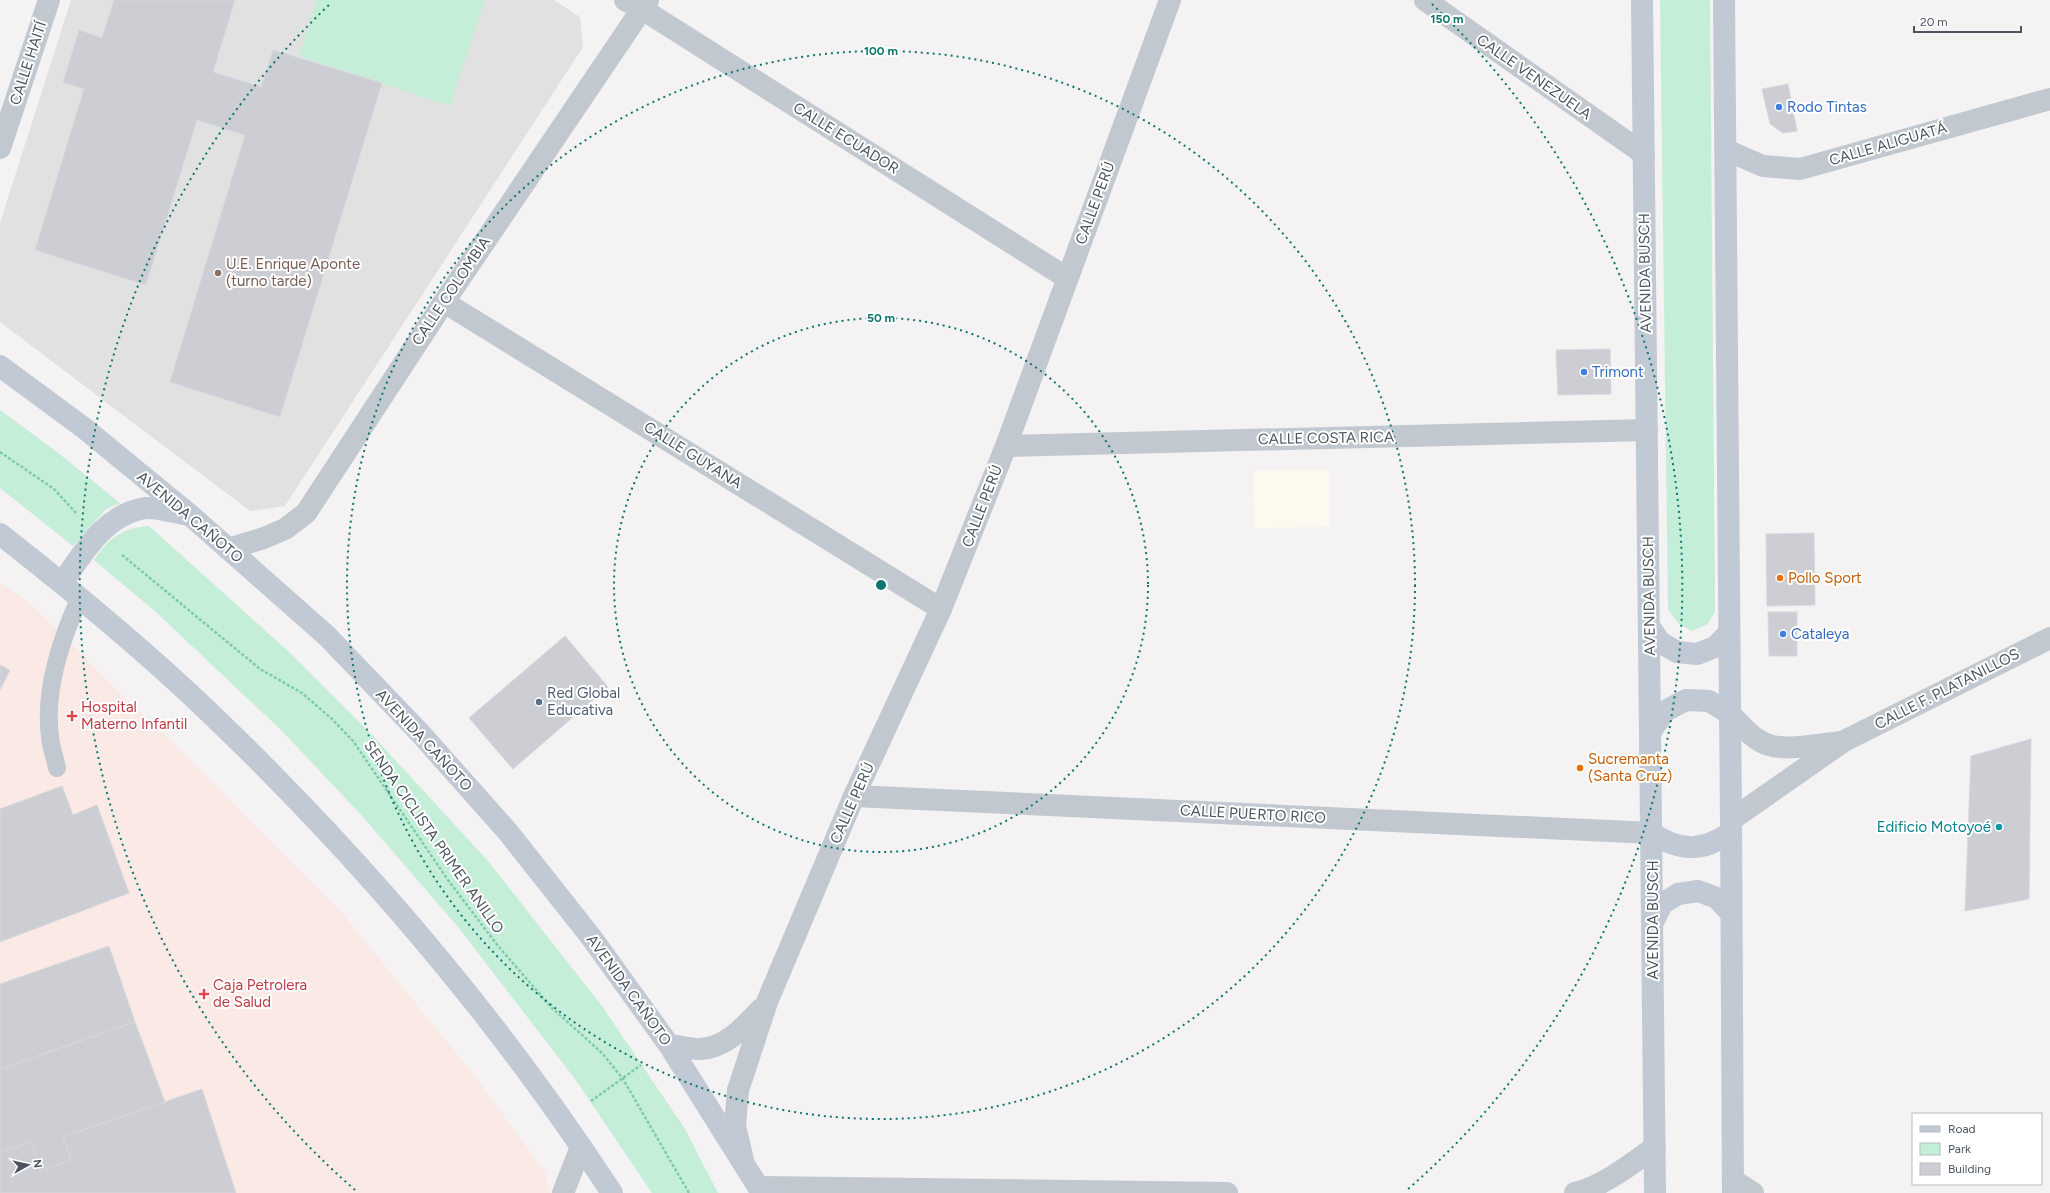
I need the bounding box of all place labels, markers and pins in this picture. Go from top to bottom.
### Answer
place label: Rodo Tintas [1787,98,1867,116]
marker: Rodo Tintas [1774,102,1784,112]
place label: U.E. Enrique Aponte (turno tarde) [226,255,360,290]
marker: U.E. Enrique Aponte (turno tarde) [213,268,223,278]
place label: Trimont [1592,363,1644,381]
marker: Trimont [1579,367,1589,377]
place label: Pollo Sport [1788,569,1862,587]
marker: Pollo Sport [1775,573,1785,583]
centre of rings [874,578,888,592]
place label: Cataleya [1791,625,1849,643]
marker: Cataleya [1778,629,1788,639]
place label: Red Global Educativa [547,684,620,719]
marker: Red Global Educativa [534,697,544,707]
place label: Hospital Materno Infantil [81,698,187,733]
marker: Hospital Materno Infantil [66,710,78,722]
place label: Sucremanta (Santa Cruz) [1588,750,1672,785]
marker: Sucremanta (Santa Cruz) [1575,763,1585,773]
place label: Edificio Motoyoé [1877,818,1991,836]
marker: Edificio Motoyoé [1994,822,2004,832]
place label: Caja Petrolera de Salud [213,976,307,1011]
marker: Caja Petrolera de Salud [198,988,210,1000]

